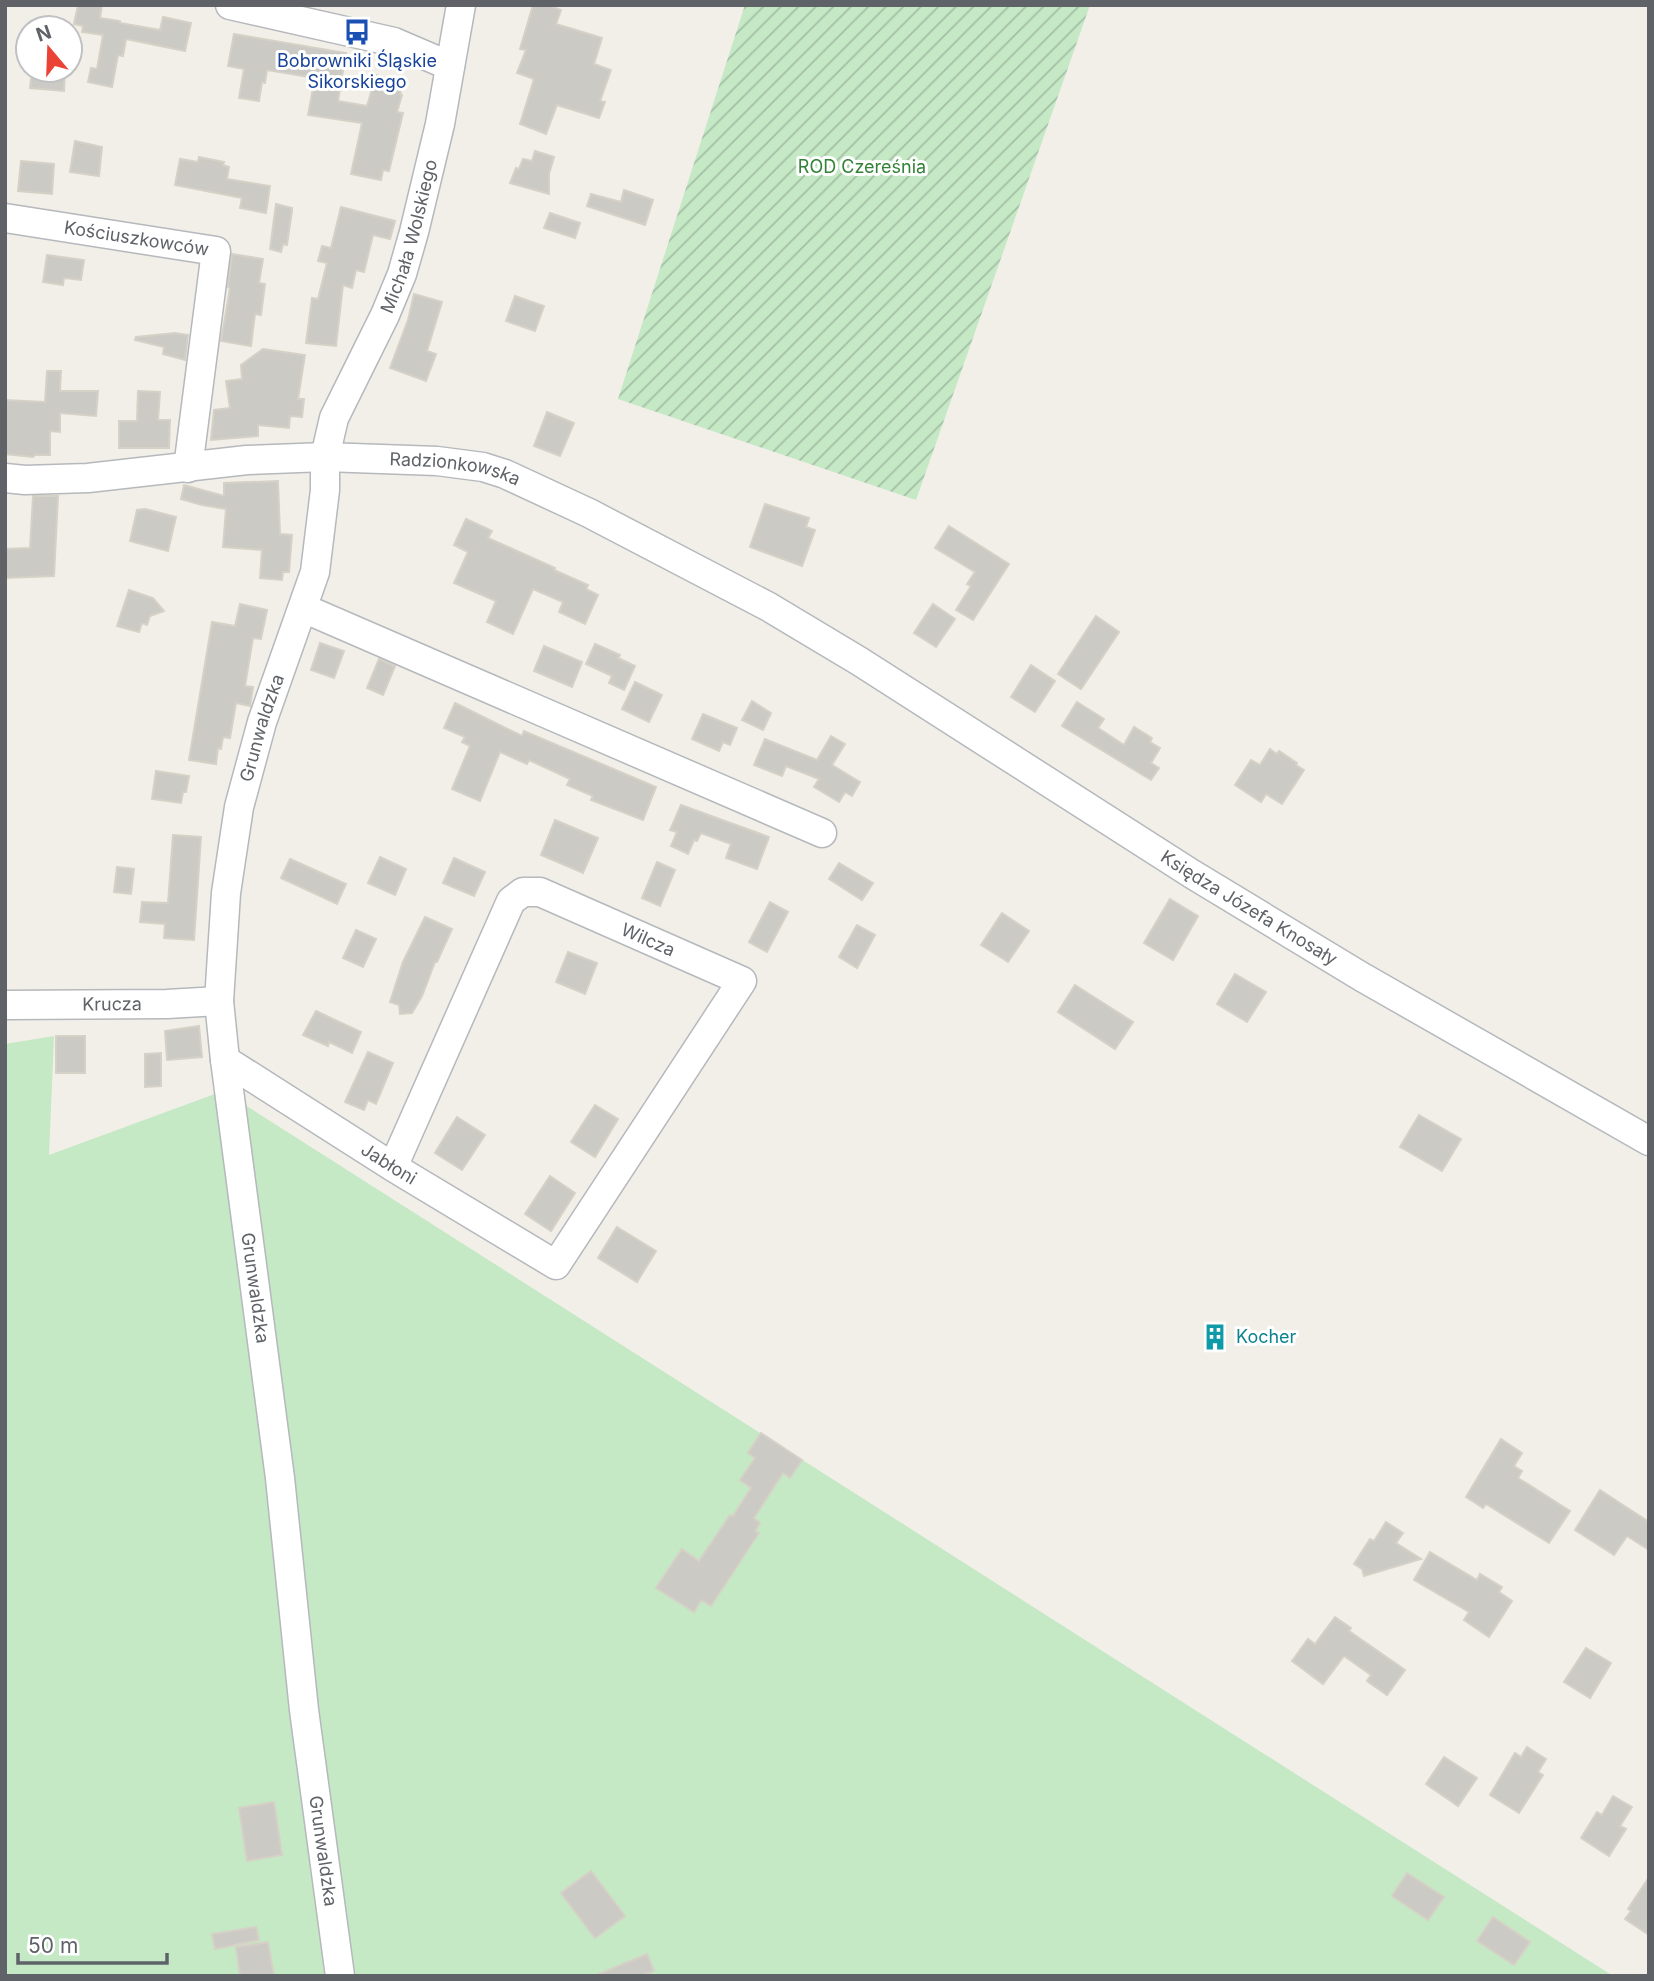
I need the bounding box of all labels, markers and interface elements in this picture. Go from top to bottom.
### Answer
north arrow [14,14,84,84]
bus stop icon: Bobrowniki Śląskie Sikorskiego [342,17,372,47]
text: N [33,20,54,47]
place label: Bobrowniki Śląskie Sikorskiego [277,49,437,92]
park label: ROD Czereśnia [798,156,926,177]
street label: Michała Wolskiego [376,157,441,316]
street label: Kościuszkowców [63,216,211,260]
street label: Radzionkowska [389,448,524,490]
street label: Grunwaldzka [235,671,288,784]
street label: Księdza Józefa Knosały [1157,846,1341,969]
street label: Wilcza [618,918,678,961]
street label: Krucza [82,993,142,1015]
street label: Jabłoni [357,1138,421,1189]
street label: Grunwaldzka [237,1231,274,1345]
building icon: Kocher [1200,1322,1230,1352]
place label: Kocher [1236,1326,1297,1347]
street label: Grunwaldzka [305,1794,342,1908]
scale bar [18,1922,166,1966]
text: 50 m [28,1933,78,1958]

